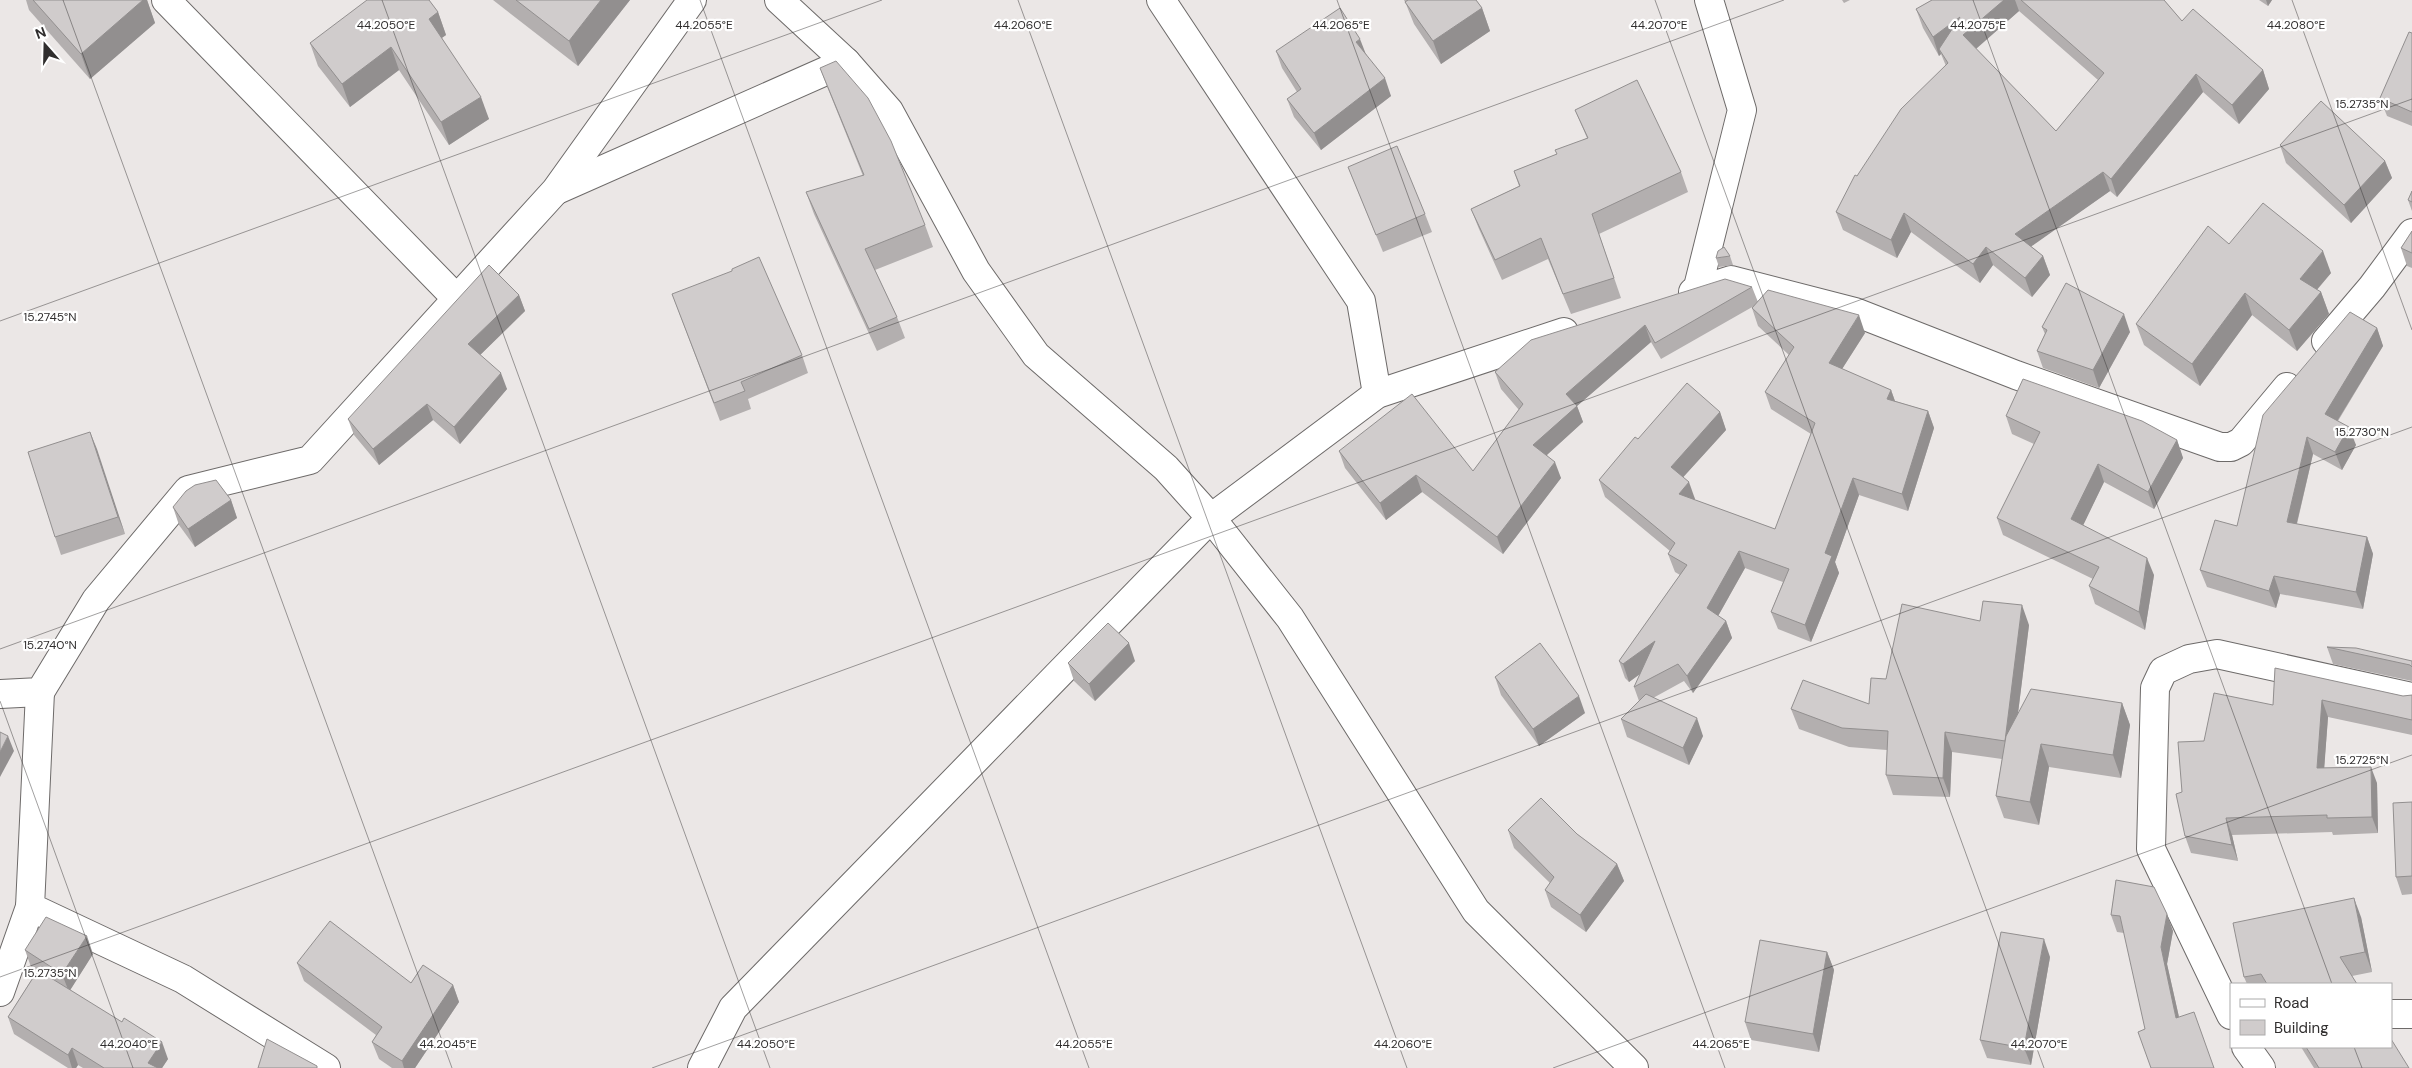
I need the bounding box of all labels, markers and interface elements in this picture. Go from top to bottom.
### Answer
text: 44.2050°E [357,17,415,33]
text: 44.2055°E [675,17,733,33]
text: 44.2060°E [994,17,1053,33]
text: 44.2065°E [1312,17,1370,33]
text: 44.2070°E [1630,17,1688,33]
text: 44.2075°E [1950,17,2006,33]
text: 44.2080°E [2267,17,2325,33]
north arrow [20,20,70,70]
text: N [33,23,48,43]
text: 15.2735°N [2335,96,2389,112]
text: 15.2745°N [24,309,76,325]
text: 15.2730°N [2335,424,2389,440]
text: 15.2740°N [23,637,77,653]
text: 15.2725°N [2336,752,2388,768]
text: 15.2735°N [23,965,77,981]
legend [2230,983,2392,1048]
text: Road [2274,993,2309,1013]
text: Building [2274,1018,2329,1038]
text: 44.2040°E [100,1036,158,1052]
text: 44.2045°E [419,1036,477,1052]
text: 44.2050°E [737,1036,795,1052]
text: 44.2055°E [1055,1036,1113,1052]
text: 44.2060°E [1374,1036,1433,1052]
text: 44.2065°E [1692,1036,1750,1052]
text: 44.2070°E [2010,1036,2068,1052]

